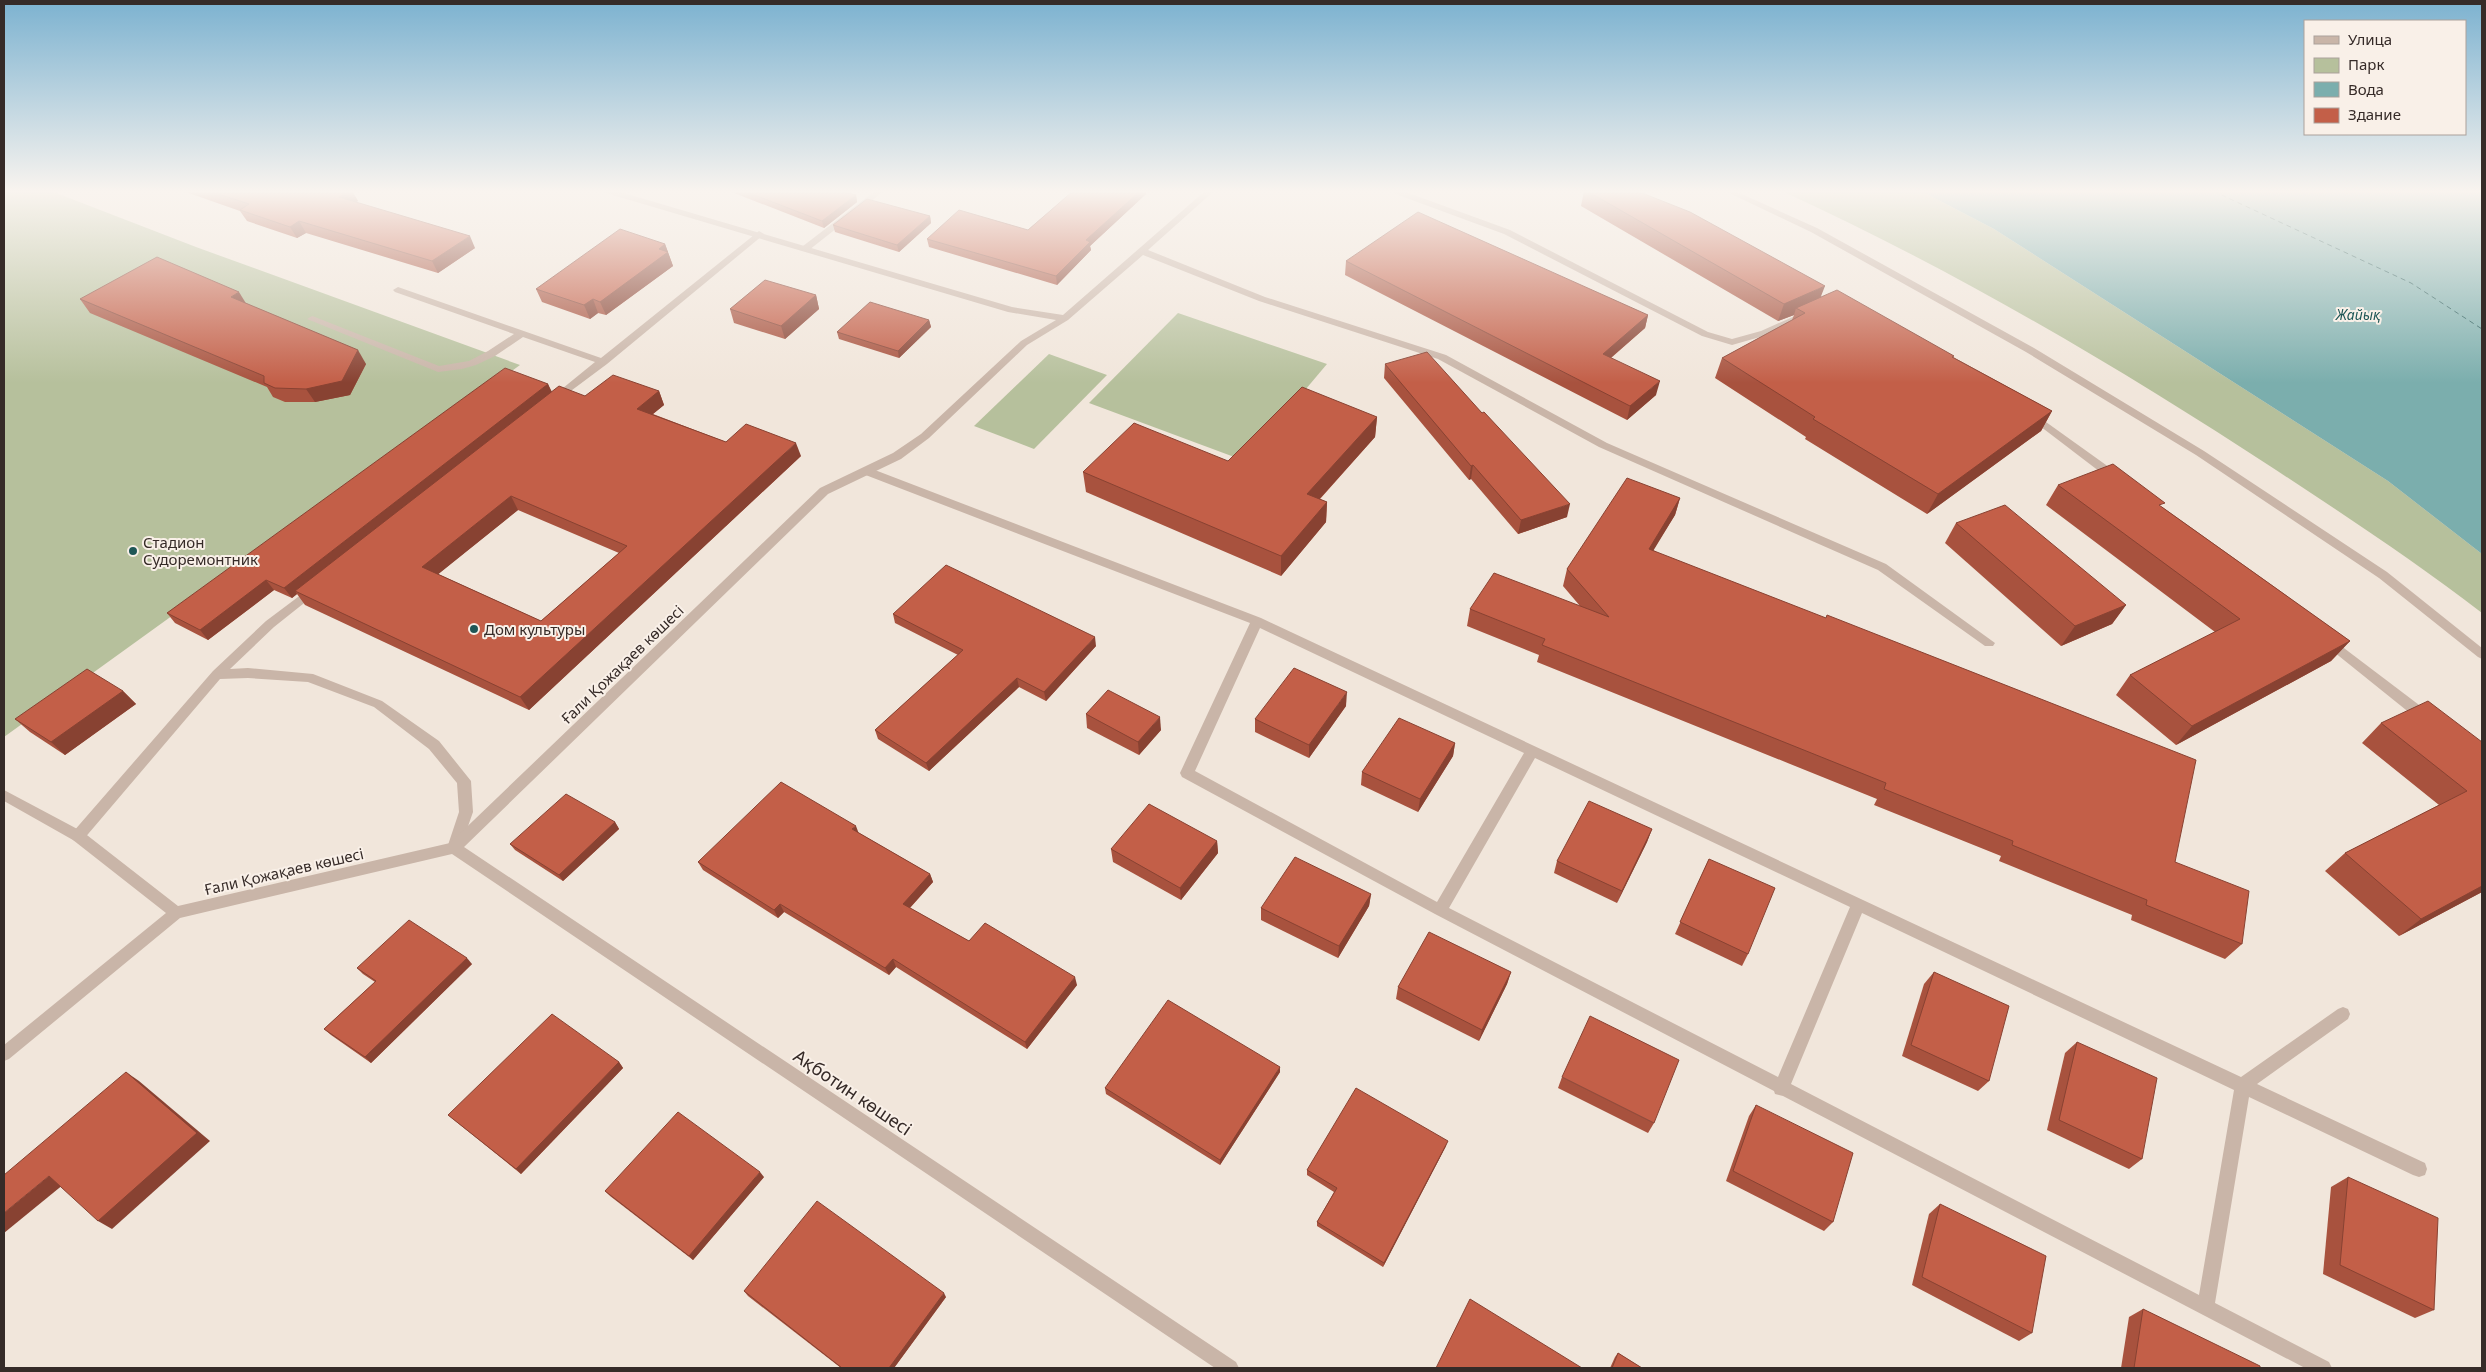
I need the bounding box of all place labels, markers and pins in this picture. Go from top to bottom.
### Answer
place label: Стадион Судоремонтник [143,532,258,569]
marker: Стадион Судоремонтник [127,545,139,557]
place label: Дом культуры [484,619,585,639]
marker: Дом культуры [468,623,480,635]

